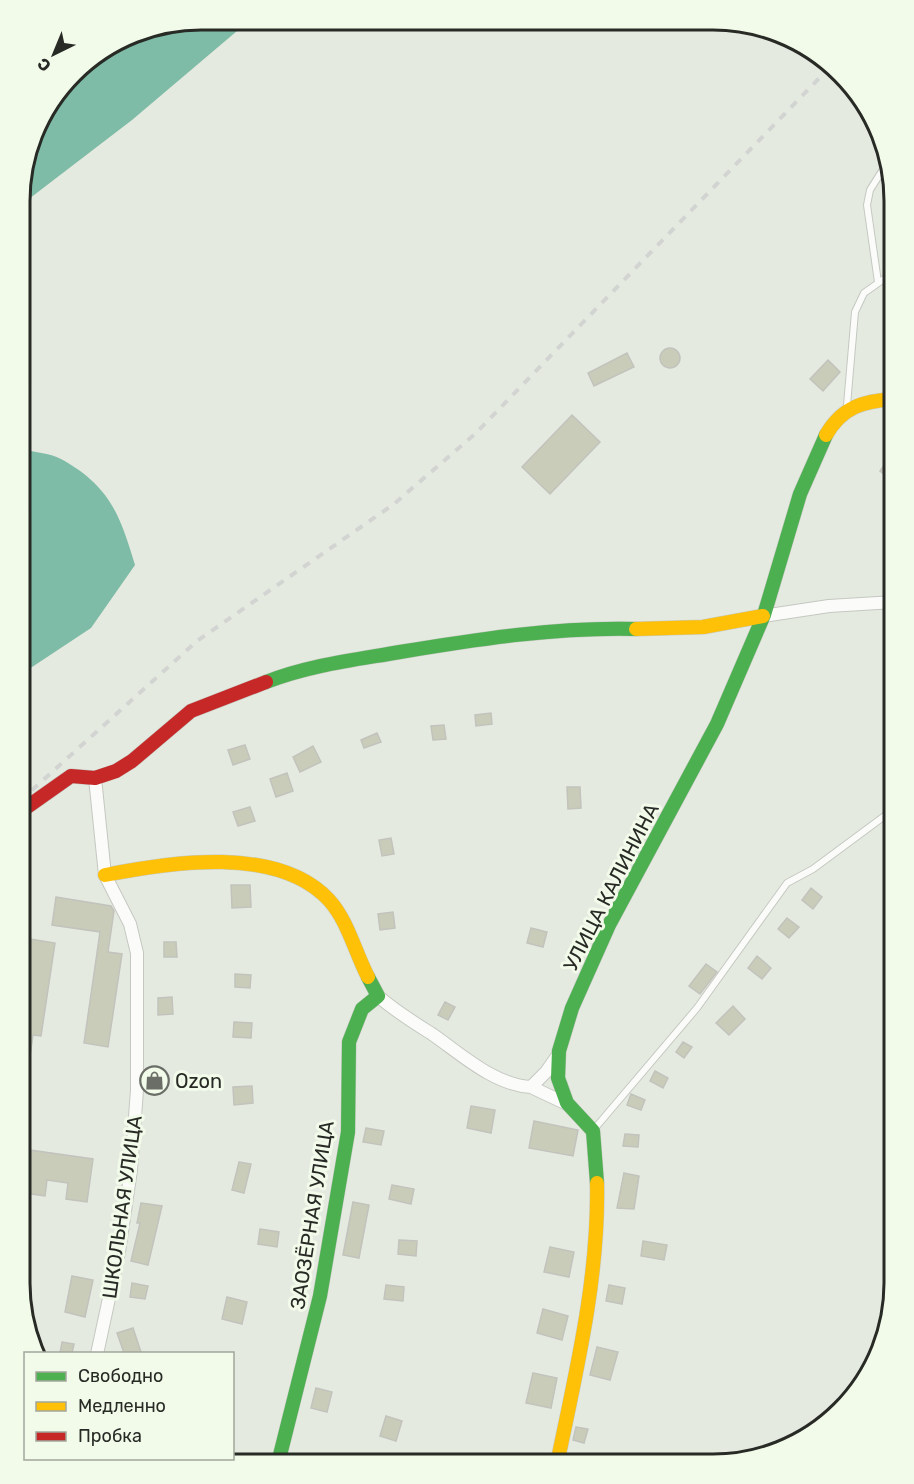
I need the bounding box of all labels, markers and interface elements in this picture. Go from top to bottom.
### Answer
north arrow [24,24,84,84]
text: С [34,54,55,75]
street label: УЛИЦА КАЛИНИНА [558,799,664,975]
shop icon: Ozon [138,1065,170,1097]
place label: Ozon [175,1069,222,1093]
street label: ШКОЛЬНАЯ УЛИЦА [97,1114,147,1300]
street label: ЗАОЗЁРНАЯ УЛИЦА [285,1119,339,1311]
legend [24,1352,234,1460]
text: Свободно [78,1365,163,1387]
text: Медленно [78,1395,166,1417]
text: Пробка [78,1425,142,1447]

